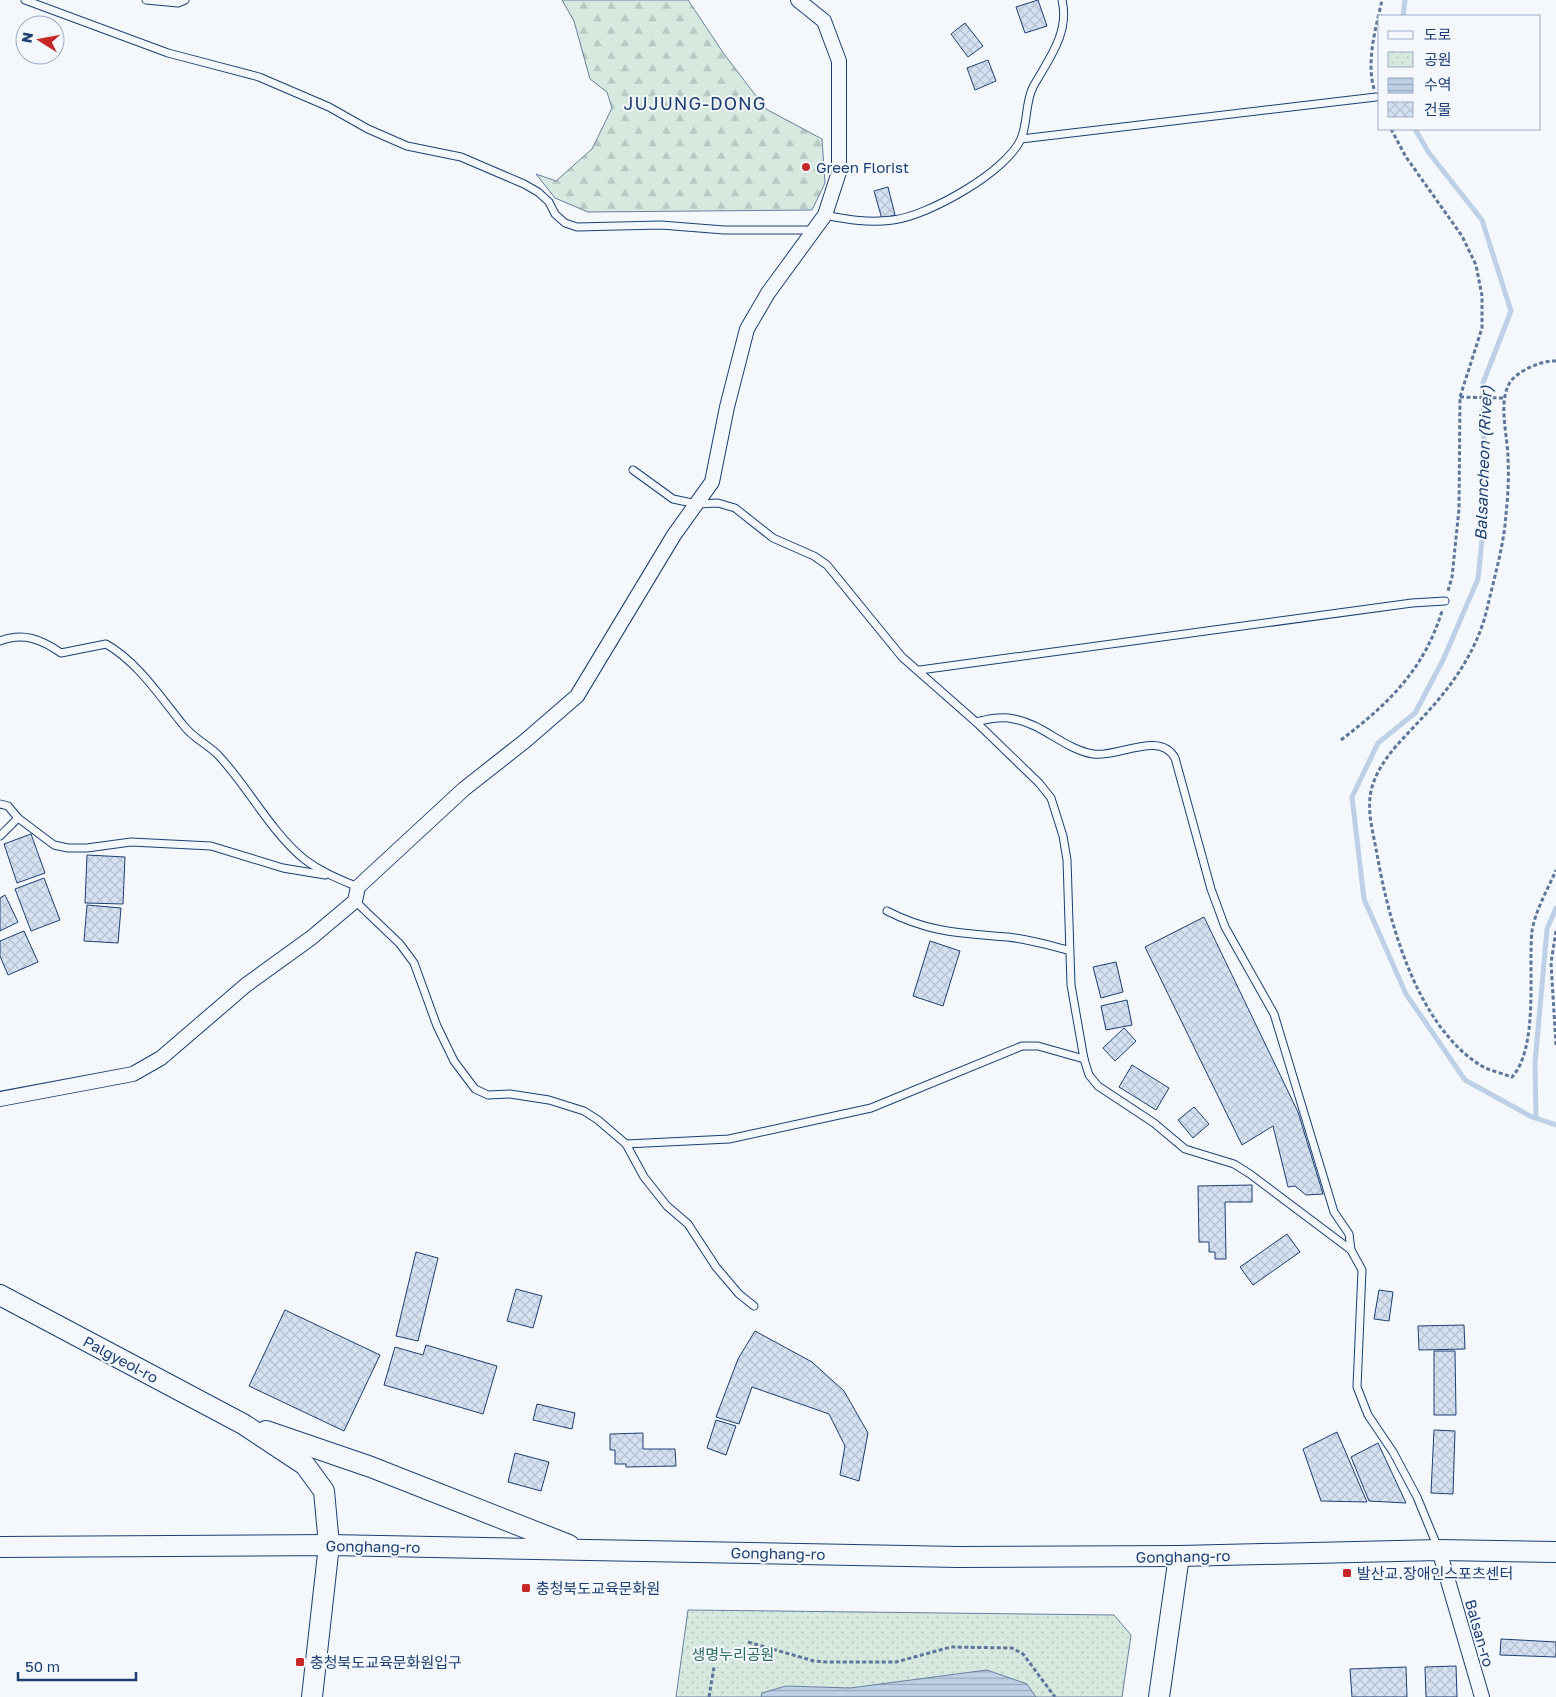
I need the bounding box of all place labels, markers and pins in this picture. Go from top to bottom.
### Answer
place label: Green Florist [816,158,909,176]
marker: Green Florist [800,161,812,173]
place label: 발산교.장애인스포츠센터 [1357,1564,1513,1582]
marker: 발산교.장애인스포츠센터 [1341,1567,1353,1579]
place label: 충청북도교육문화원 [536,1579,660,1597]
marker: 충청북도교육문화원 [520,1582,532,1594]
place label: 충청북도교육문화원입구 [310,1653,462,1671]
marker: 충청북도교육문화원입구 [294,1656,306,1668]

